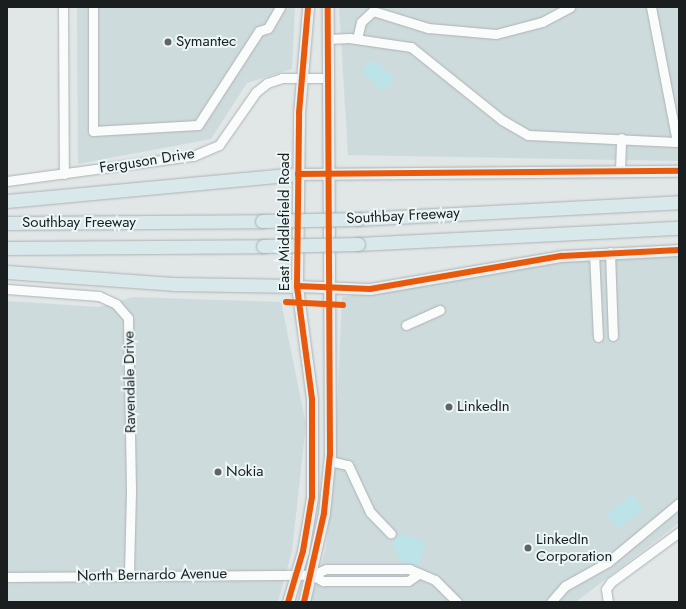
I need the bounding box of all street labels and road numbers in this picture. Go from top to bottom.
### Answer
street label: Ferguson Drive [98,145,196,177]
street label: East Middlefield Road [276,153,294,291]
street label: Southbay Freeway [346,204,460,228]
street label: Southbay Freeway [22,214,136,232]
street label: Ravendale Drive [120,331,140,433]
street label: North Bernardo Avenue [77,565,227,585]

